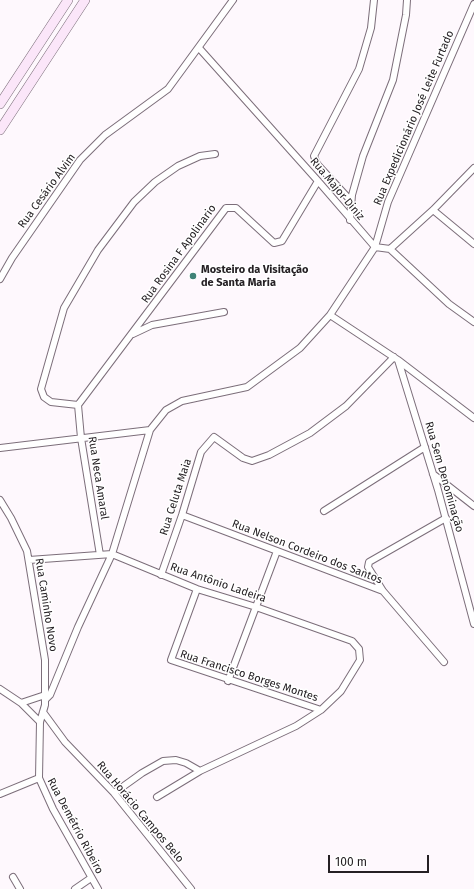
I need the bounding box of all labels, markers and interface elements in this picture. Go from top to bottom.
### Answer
street label: Rua Expedicionário José Leite Furtado [371,29,457,207]
street label: Rua Cesário Alvim [16,151,78,231]
street label: Rua Major Diniz [307,155,367,223]
street label: Rua Rosina F Apolinario [139,202,219,306]
place label: Mosteiro da Visitação de Santa Maria [201,263,308,289]
marker: Mosteiro da Visitação de Santa Maria [188,271,198,281]
street label: Rua Sem Denominação [422,420,466,534]
street label: Rua Neca Amaral [85,435,111,521]
street label: Rua Celuta Maia [157,457,195,537]
street label: Rua Nelson Cordeiro dos Santos [230,517,384,587]
street label: Rua Caminho Novo [32,557,60,653]
street label: Rua Antônio Ladeira [168,560,268,606]
street label: Rua Francisco Borges Montes [178,647,320,705]
street label: Rua Horácio Campos Belo [94,759,186,865]
street label: Rua Demétrio Ribeiro [44,776,106,876]
scale bar [330,847,431,873]
text: 100 m [335,855,367,869]

